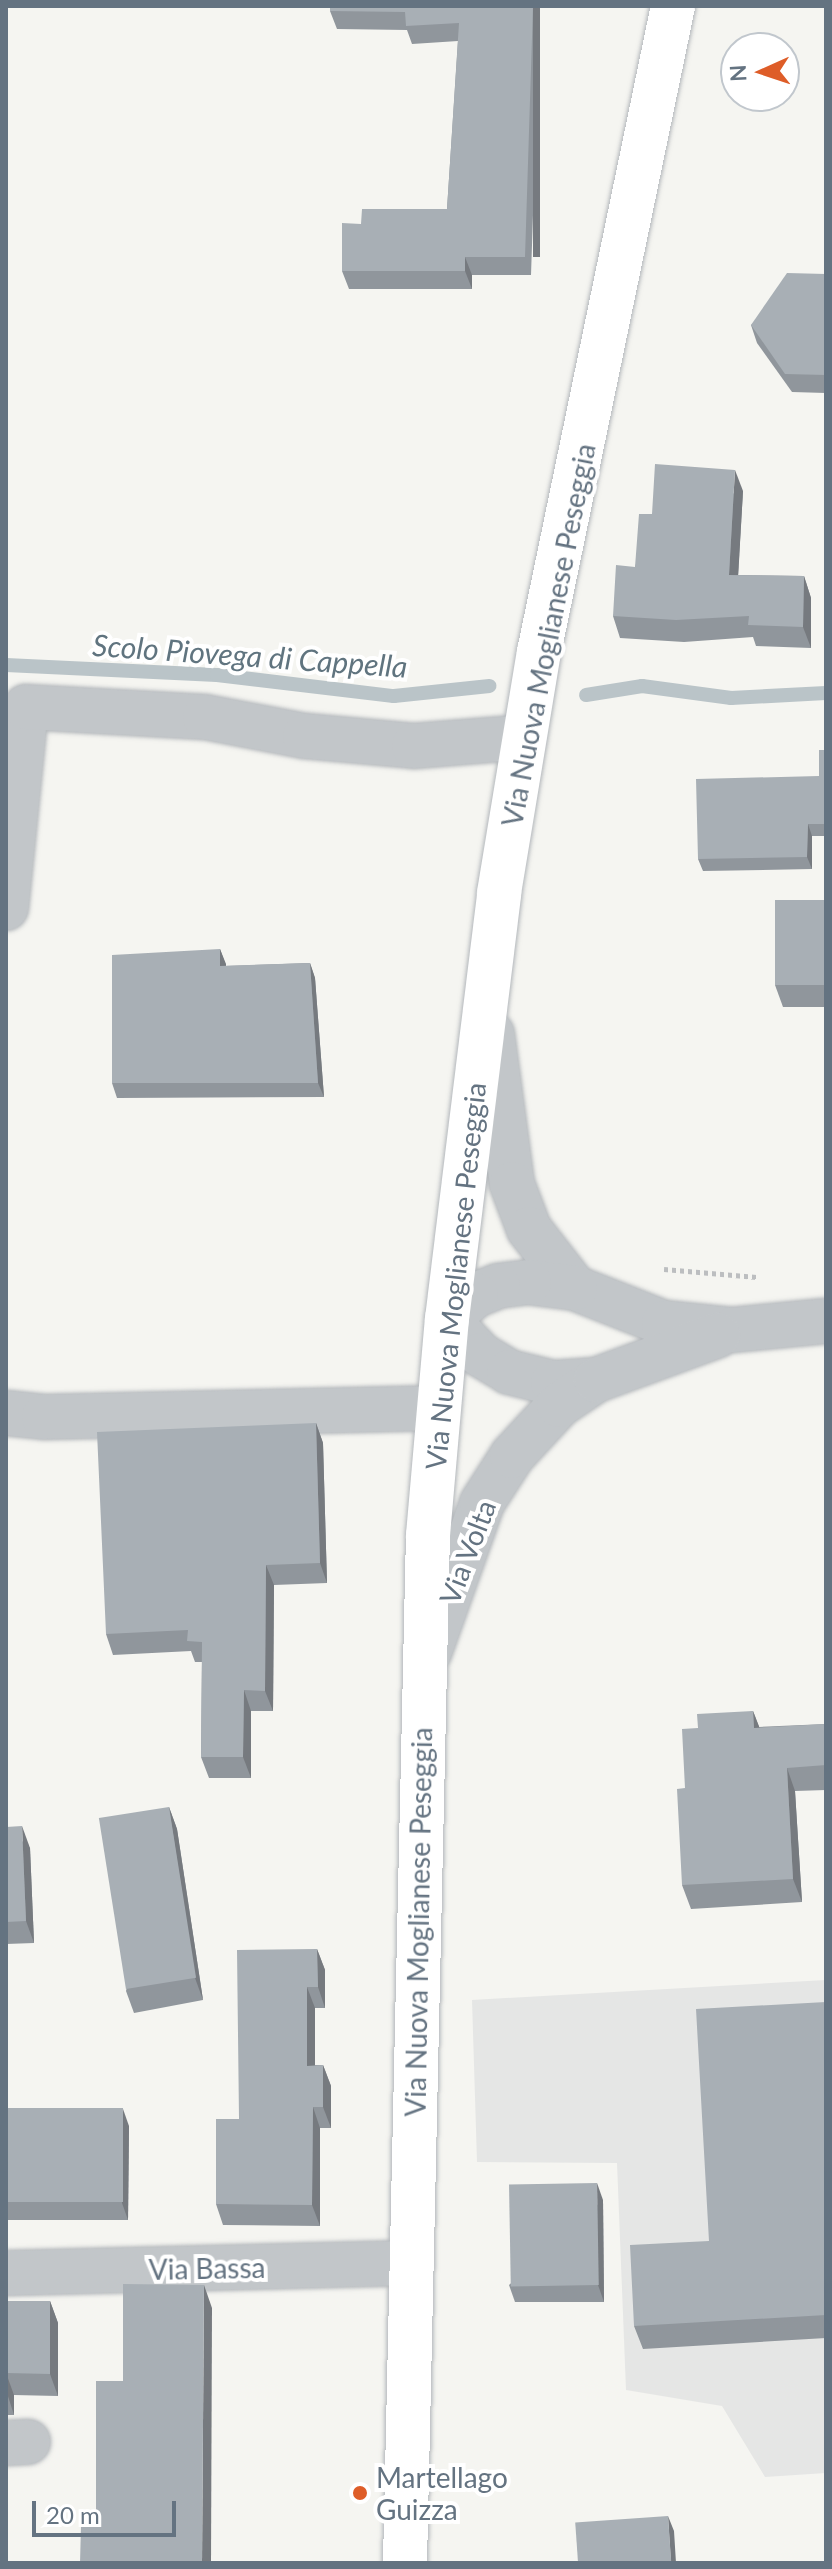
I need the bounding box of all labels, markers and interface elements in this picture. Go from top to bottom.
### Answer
north arrow [720,32,800,112]
text: N [724,64,751,82]
street label: Via Nuova Moglianese Peseggia [494,441,602,829]
water label: Scolo Piovega di Cappella [91,626,409,684]
street label: Via Nuova Moglianese Peseggia [418,1081,492,1471]
street label: Via Volta [432,1495,502,1609]
street label: Via Nuova Moglianese Peseggia [398,1727,438,2117]
street label: Via Bassa [148,2250,266,2286]
place label: Martellago Guizza [376,2460,508,2526]
marker: Martellago Guizza [351,2484,369,2502]
scale bar [36,2485,180,2535]
text: 20 m [46,2500,100,2529]

